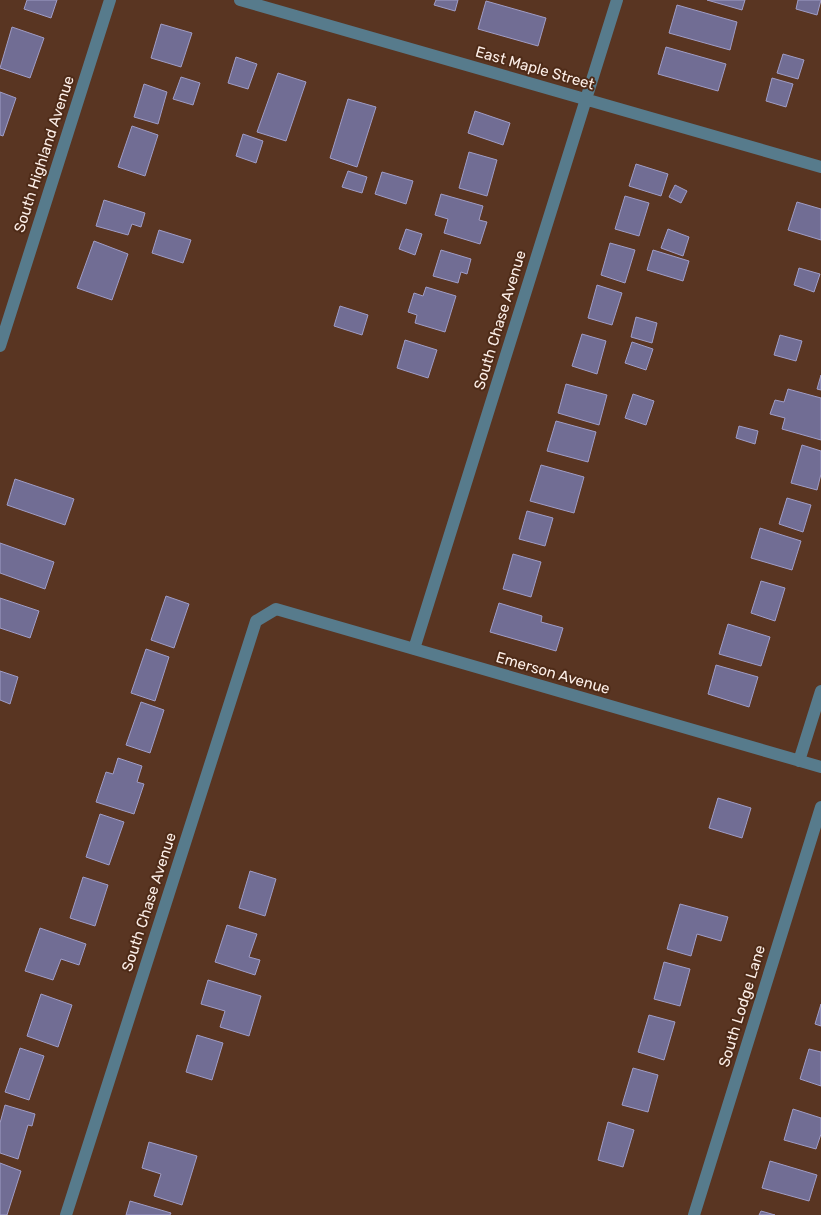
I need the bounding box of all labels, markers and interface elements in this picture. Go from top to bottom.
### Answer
street label: East Maple Street [474,42,597,94]
street label: South Highland Avenue [10,73,78,235]
street label: South Chase Avenue [470,248,530,392]
street label: Emerson Avenue [494,648,612,698]
street label: South Chase Avenue [118,830,180,974]
street label: South Lodge Lane [715,943,769,1069]

